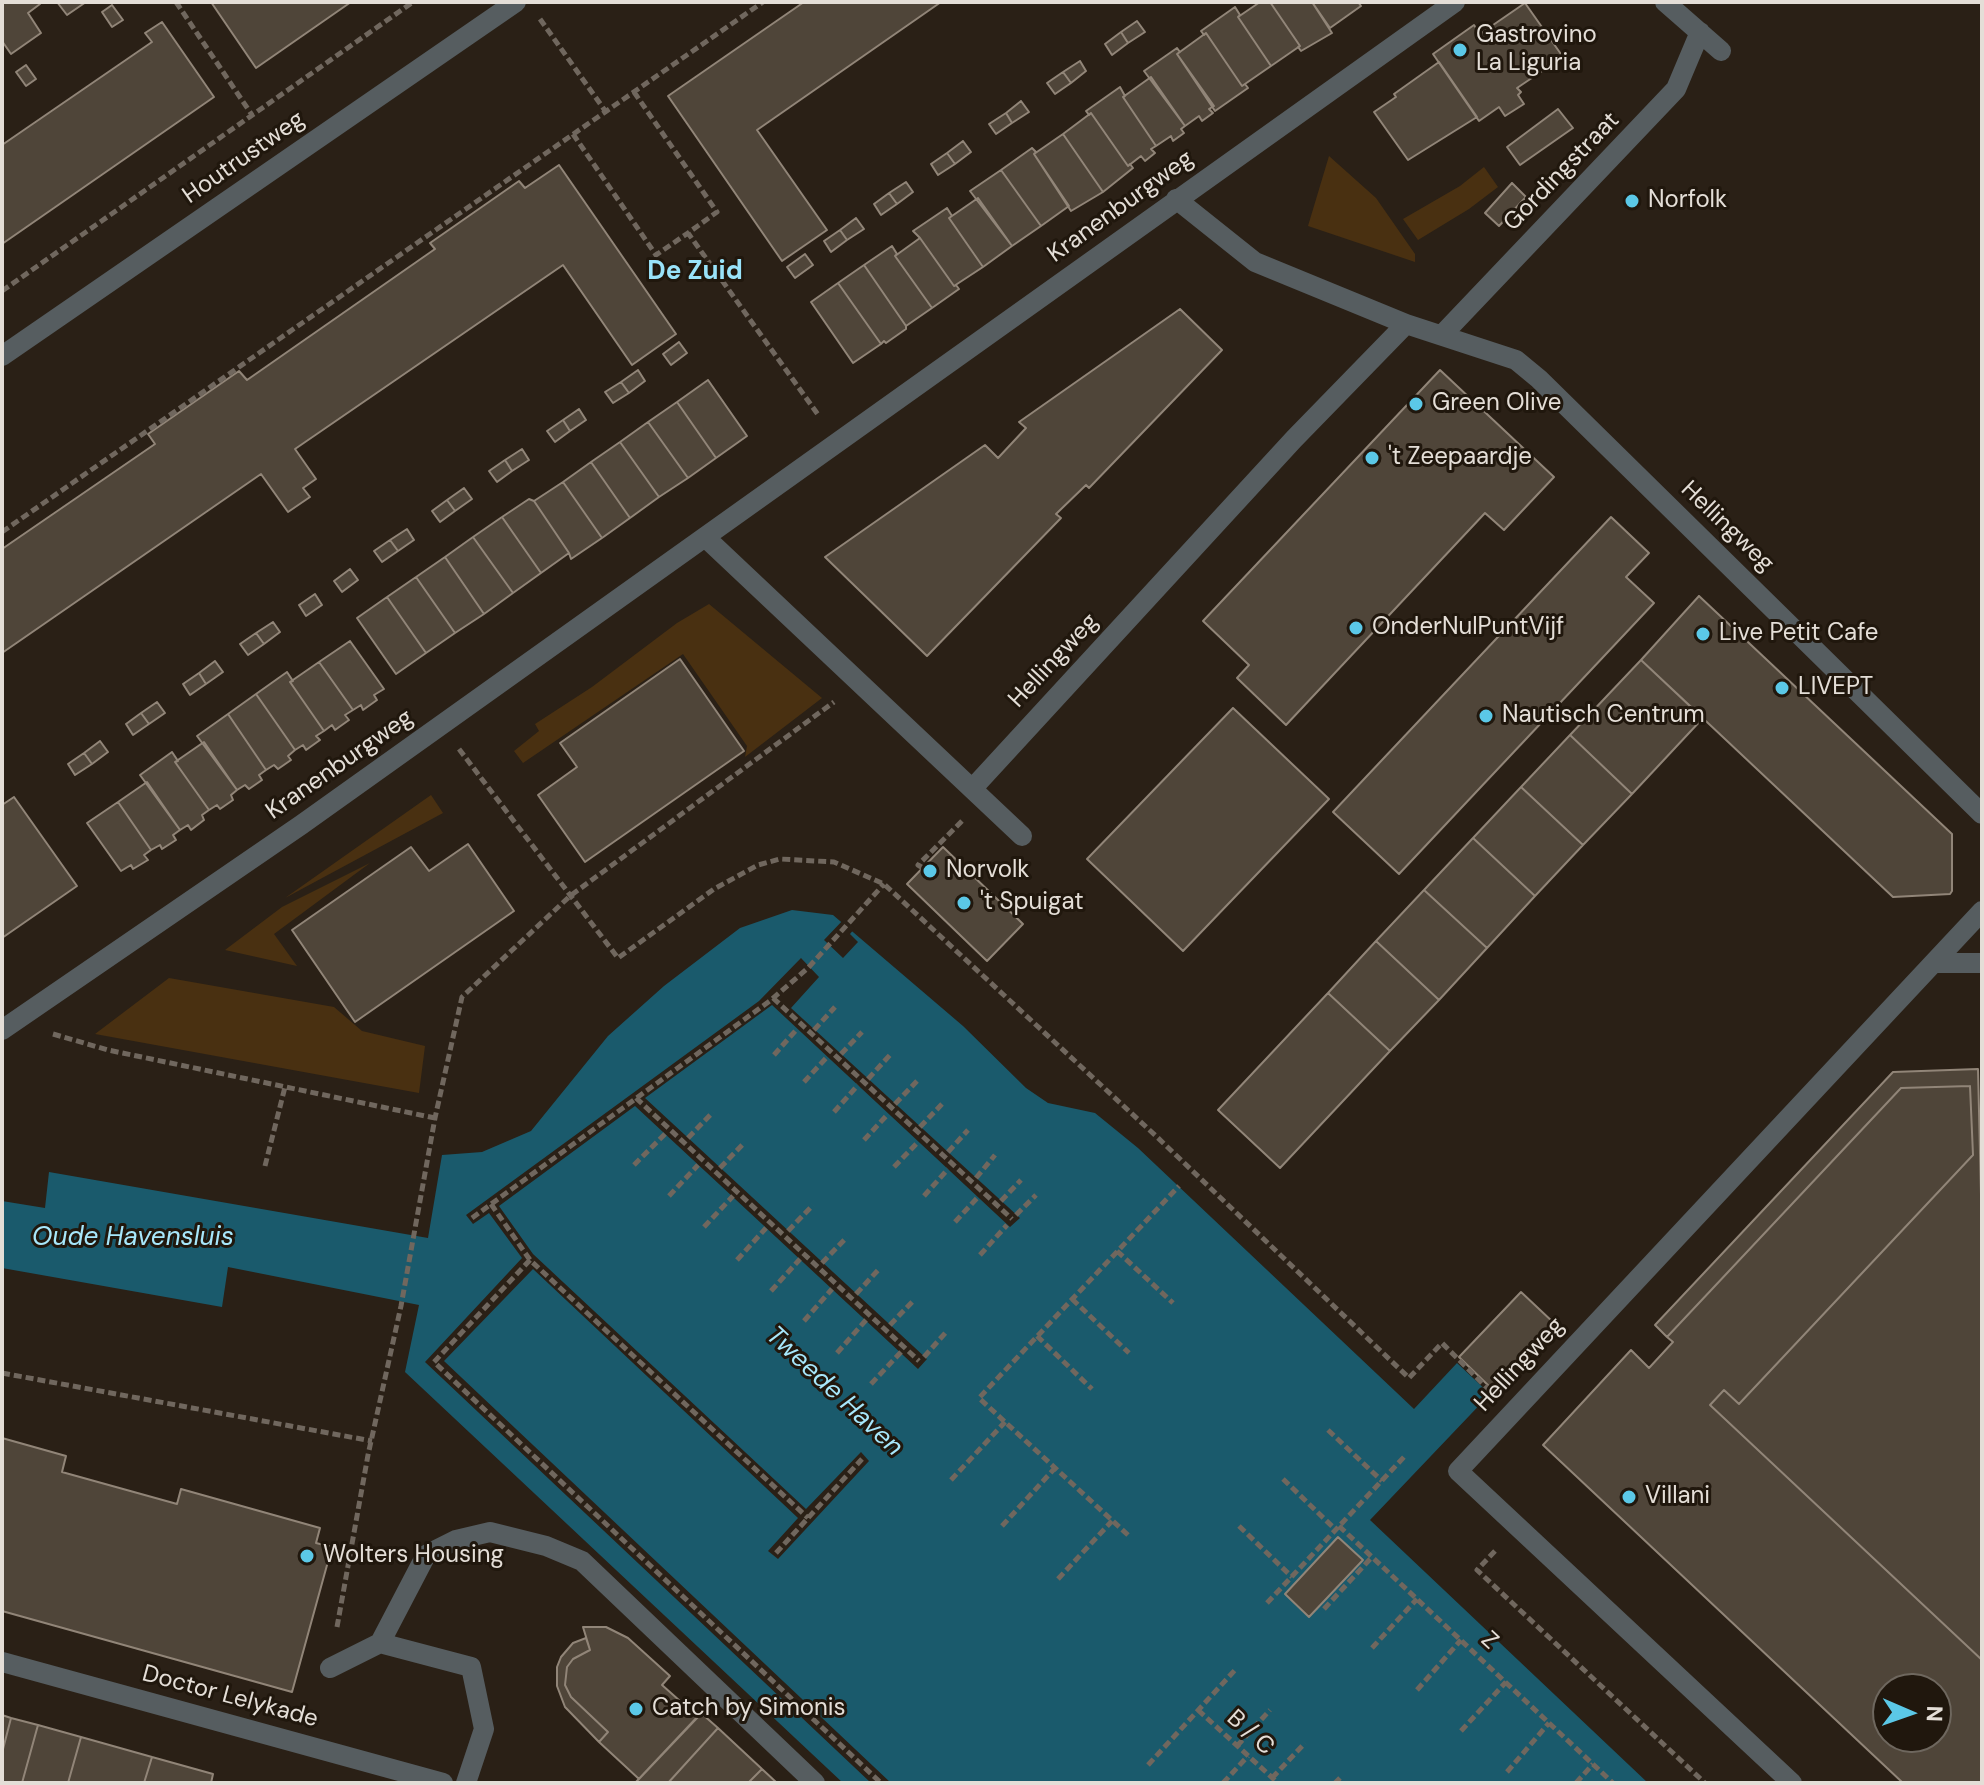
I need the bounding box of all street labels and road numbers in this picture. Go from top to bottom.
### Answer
street label: Houtrustweg [178,105,310,211]
street label: Gordingstraat [1498,107,1626,237]
street label: Kranenburgweg [1043,145,1199,269]
street label: Hellingweg [1674,476,1780,578]
street label: Hellingweg [1003,608,1105,714]
street label: Kranenburgweg [261,704,419,826]
street label: Hellingweg [1469,1312,1571,1418]
street label: Z [1474,1626,1504,1656]
street label: Doctor Lelykade [139,1660,321,1734]
street label: B / C [1220,1704,1280,1762]

